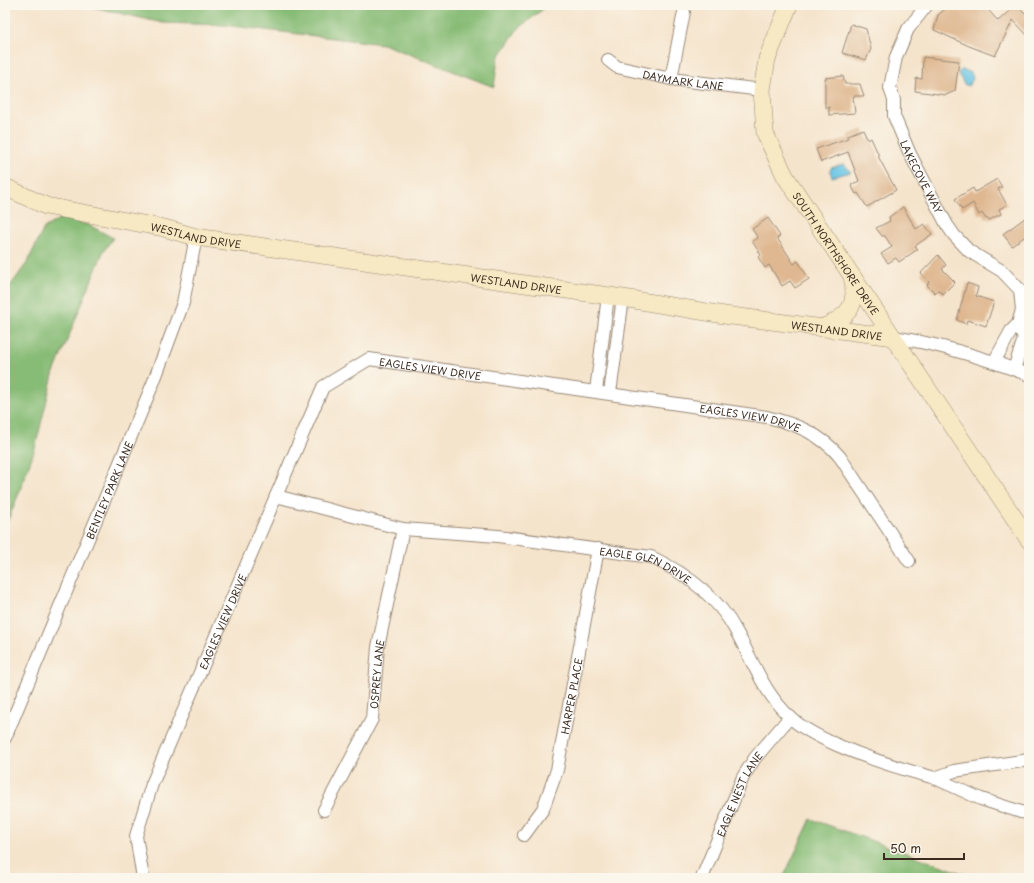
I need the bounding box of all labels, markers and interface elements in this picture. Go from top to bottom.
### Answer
street label: DAYMARK LANE [641,65,725,93]
street label: LAKECOVE WAY [897,138,947,216]
street label: SOUTH NORTHSHORE DRIVE [790,189,883,317]
street label: WESTLAND DRIVE [150,218,242,251]
street label: WESTLAND DRIVE [470,269,563,297]
street label: WESTLAND DRIVE [790,316,883,343]
street label: EAGLES VIEW DRIVE [378,353,482,383]
street label: EAGLES VIEW DRIVE [699,400,803,435]
street label: BENTLEY PARK LANE [81,438,136,541]
street label: EAGLE GLEN DRIVE [599,543,695,586]
street label: EAGLES VIEW DRIVE [195,571,249,672]
street label: OSPREY LANE [365,638,387,709]
street label: HARPER PLACE [556,657,585,735]
street label: EAGLE NEST LANE [712,748,765,839]
scale bar [884,835,964,861]
text: 50 m [890,839,921,857]

